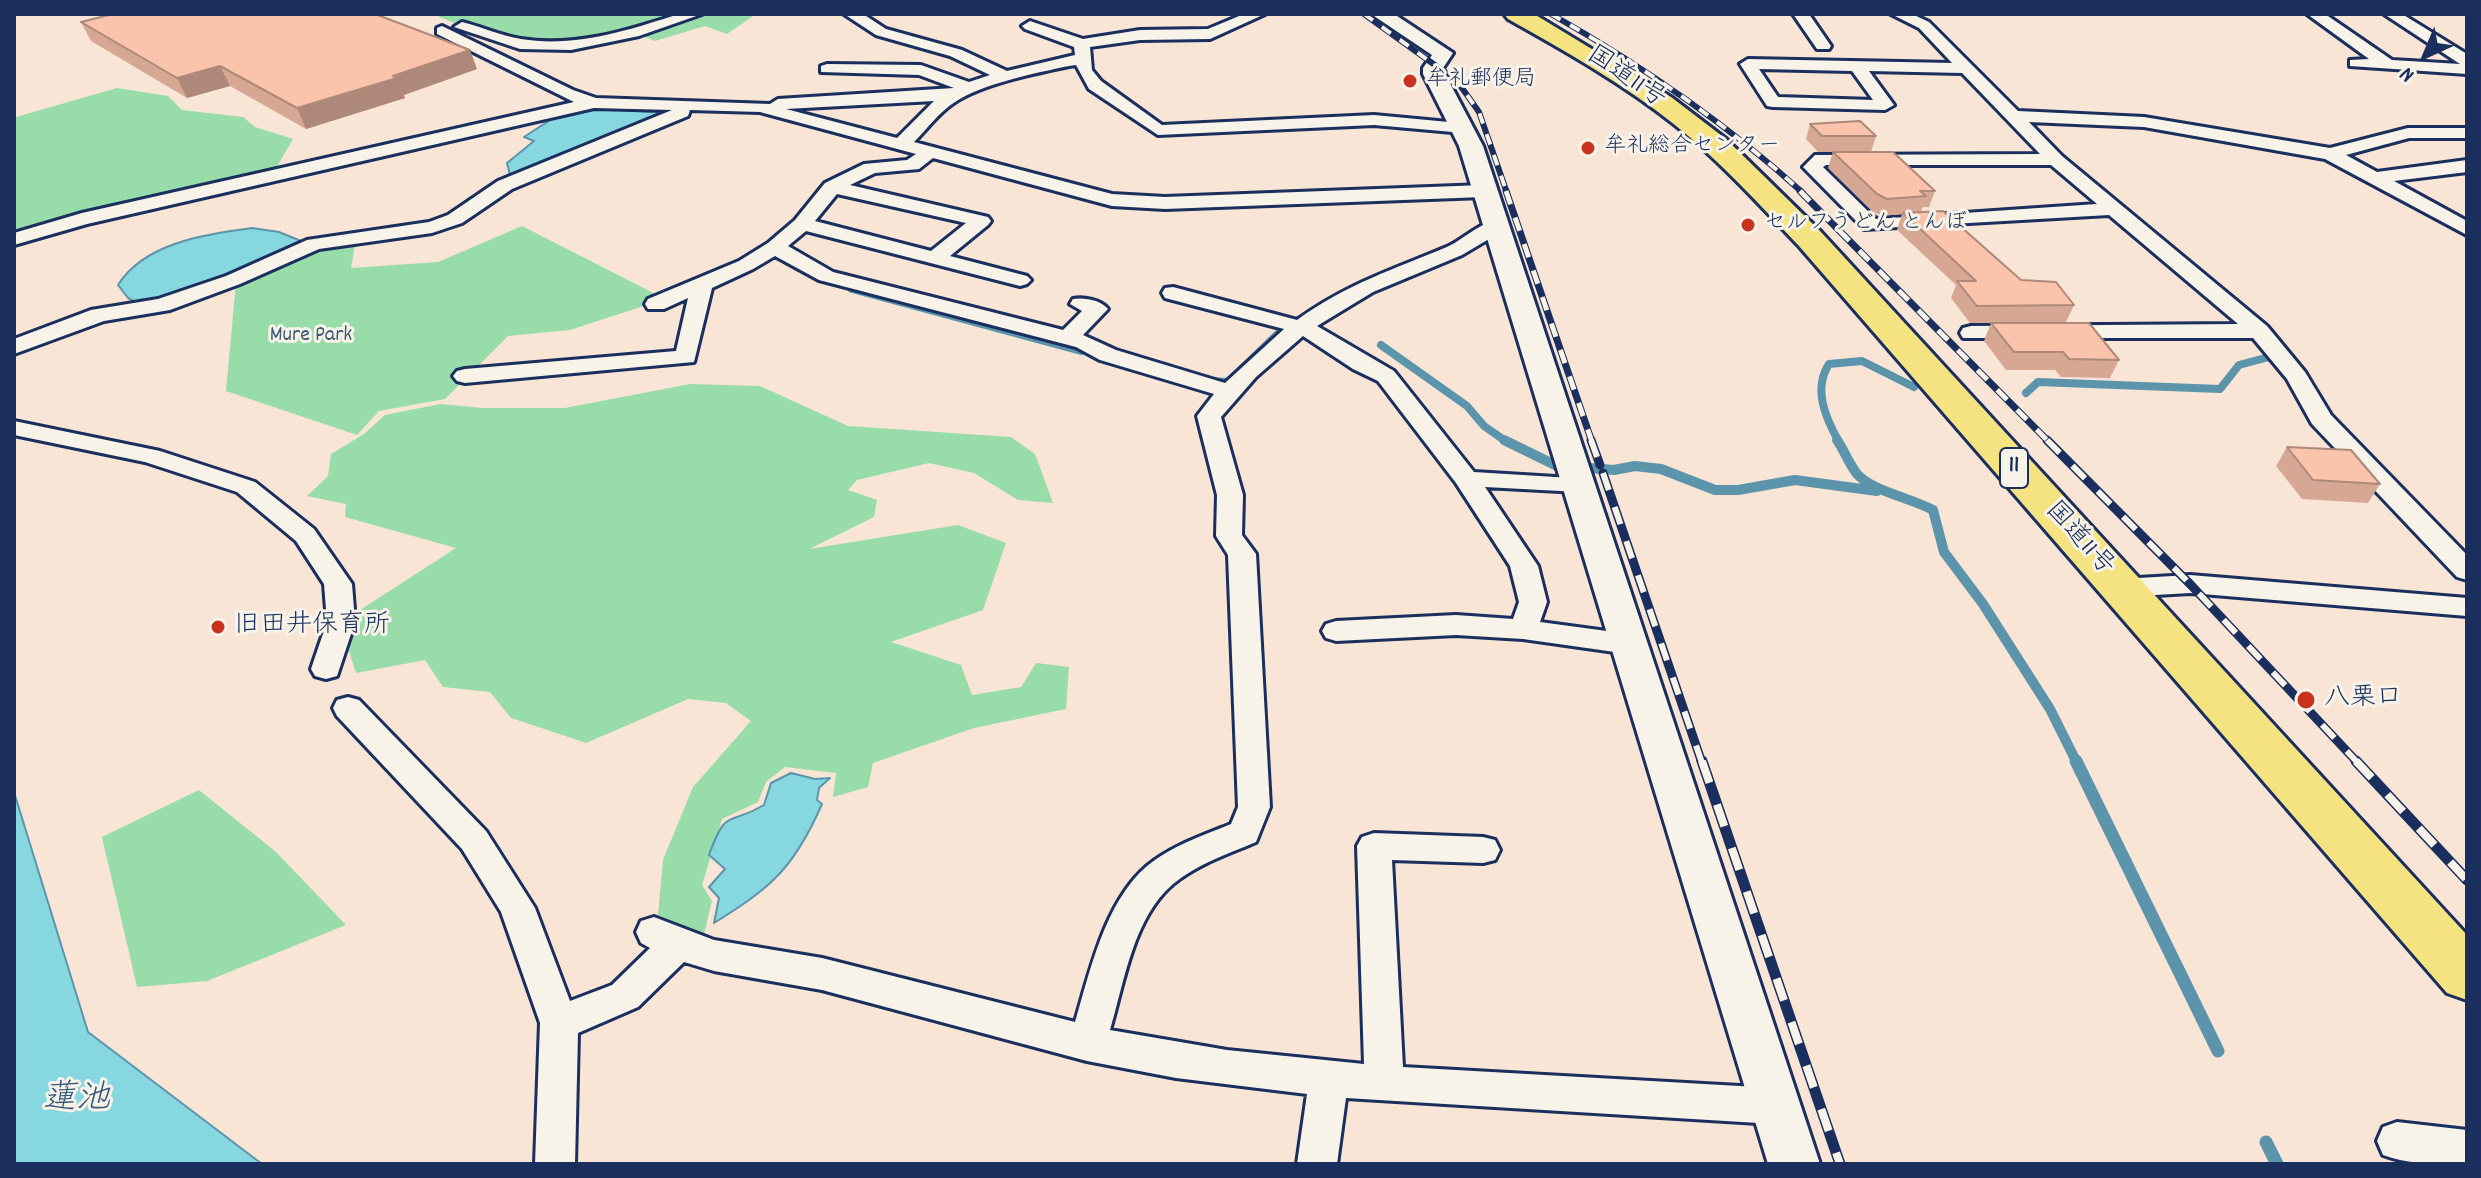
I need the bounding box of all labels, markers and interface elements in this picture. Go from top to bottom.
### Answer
north arrow [2385,16,2465,96]
street label: 国道11号 [1579,41,1671,117]
text: N [2393,59,2423,89]
place label: 牟礼郵便局 [1426,68,1536,94]
marker: 牟礼郵便局 [1401,72,1419,90]
place label: 牟礼総合センター [1604,135,1780,161]
marker: 牟礼総合センター [1579,139,1597,157]
place label: セルフうどん とんぼ [1764,212,1967,238]
marker: セルフうどん とんぼ [1739,216,1757,234]
park label: Mure Park [270,324,352,350]
road number: 11 [2000,448,2028,488]
street label: 国道11号 [2037,496,2119,584]
place label: 旧田井保育所 [234,611,390,643]
marker: 旧田井保育所 [209,618,227,636]
place label: 八栗口 [2324,684,2402,716]
marker: 八栗口 [2295,689,2317,711]
water label: 蓮池 [42,1082,110,1122]

